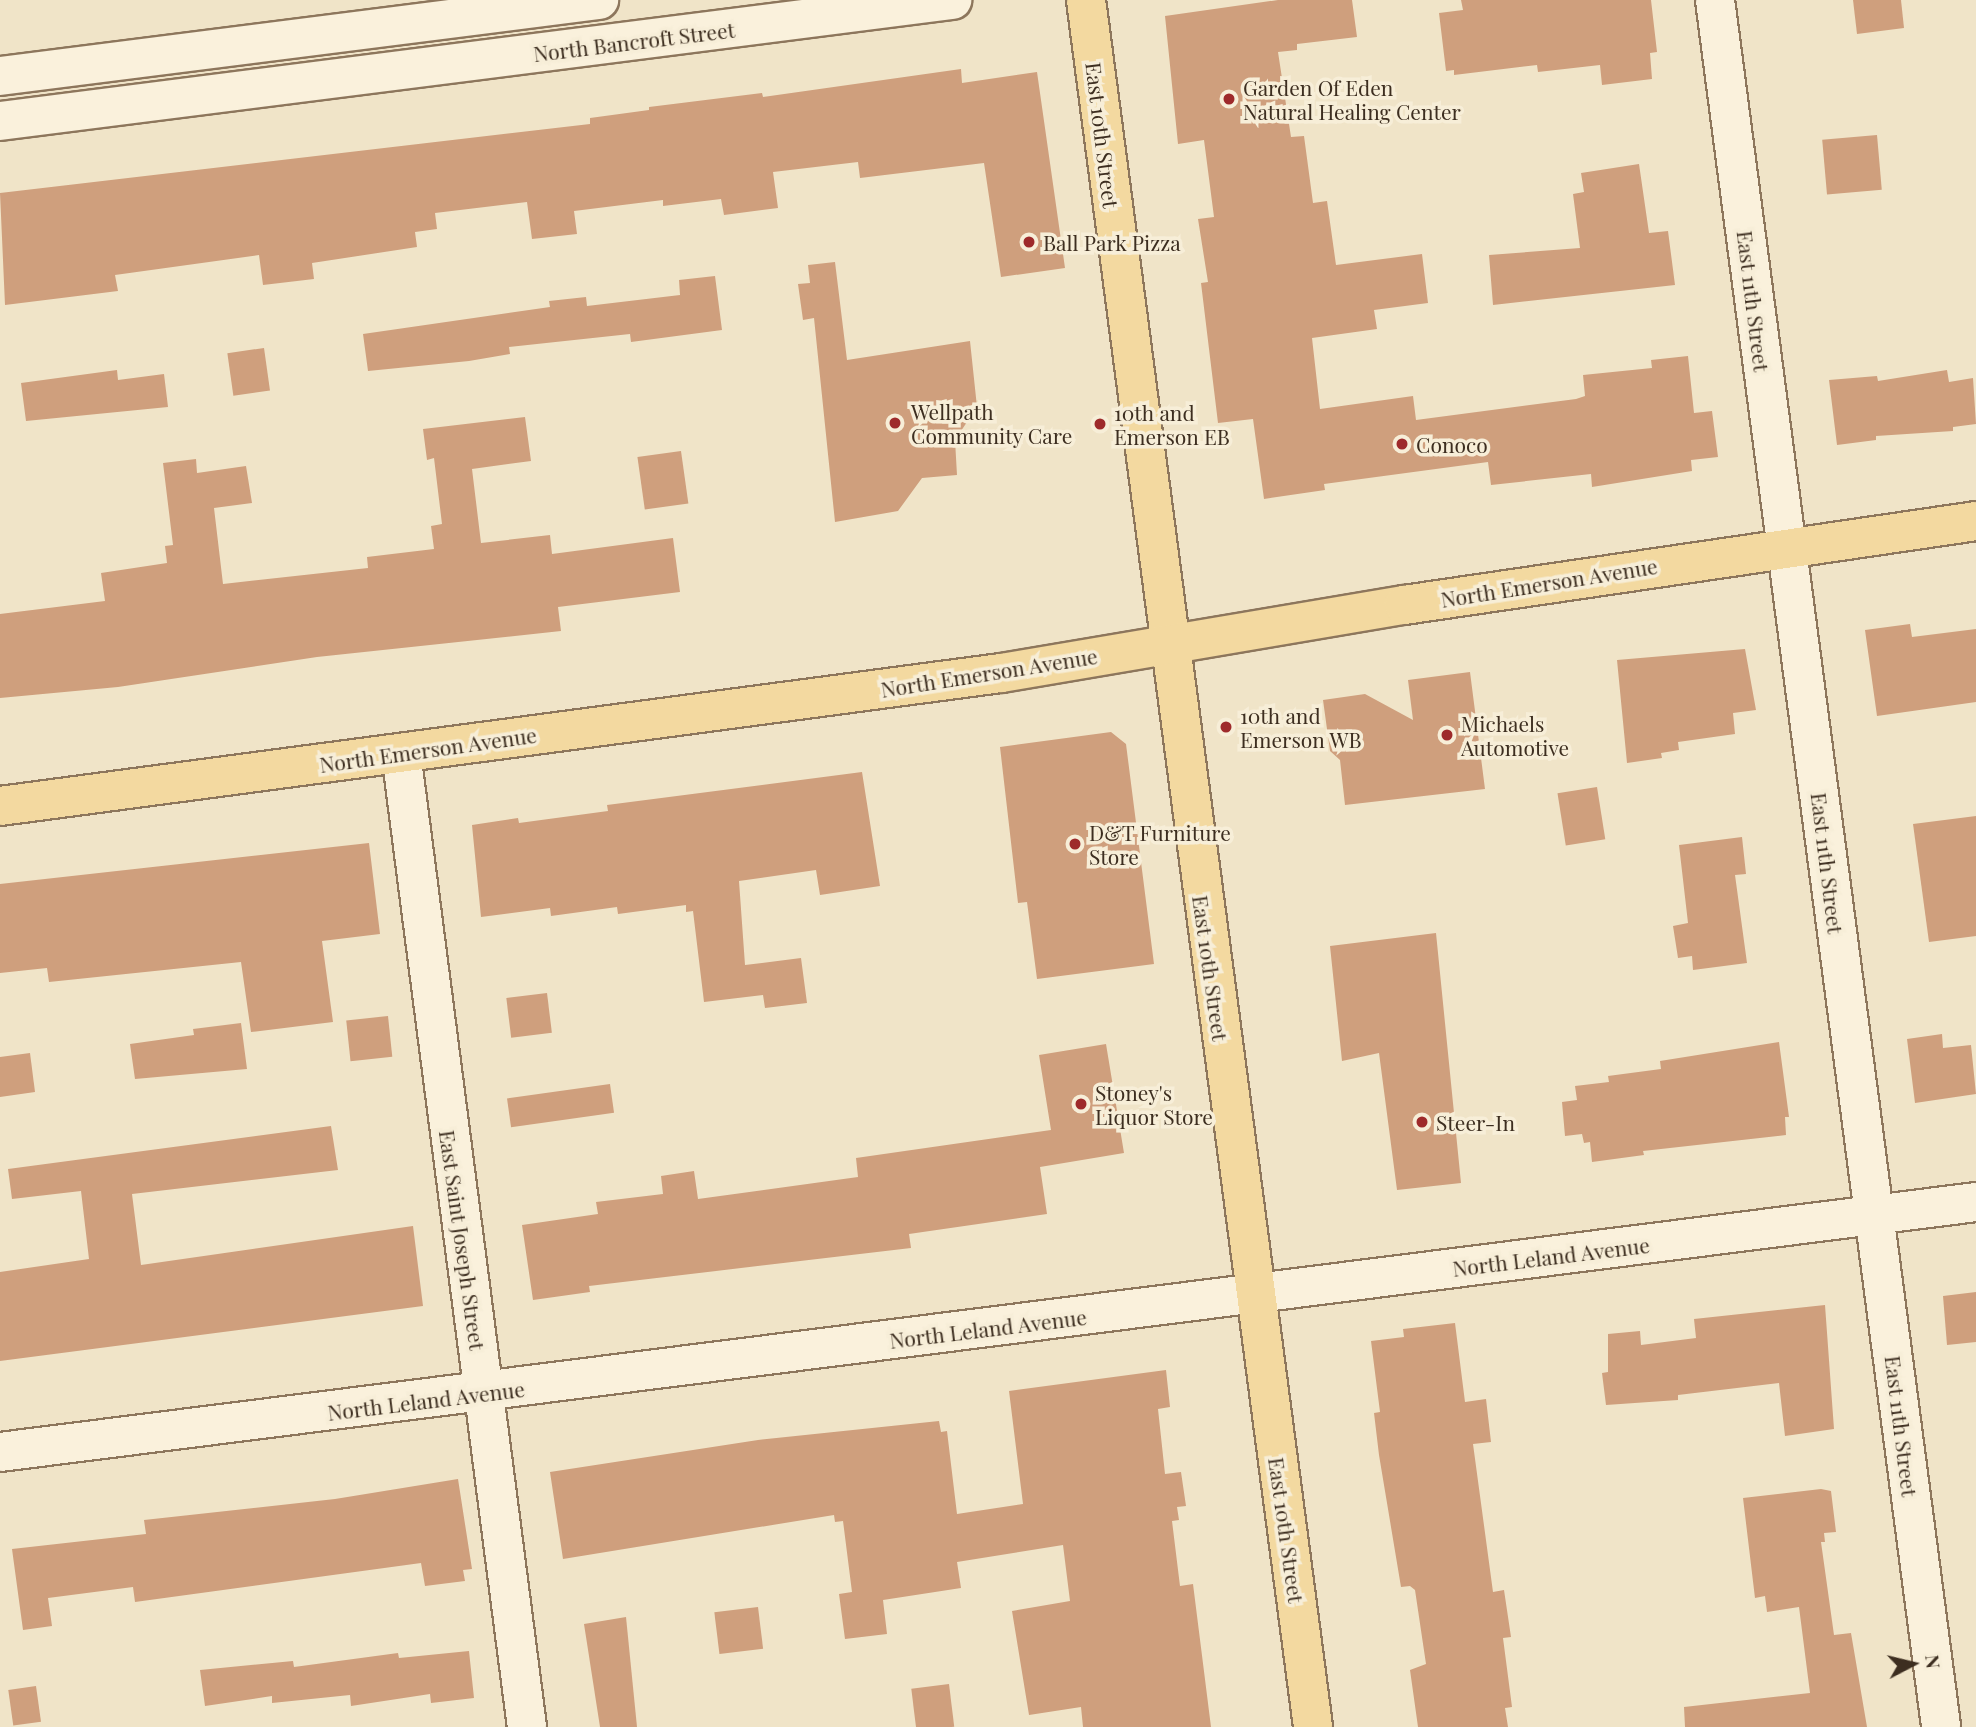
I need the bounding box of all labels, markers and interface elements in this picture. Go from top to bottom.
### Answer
street label: North Bancroft Street [532,16,736,66]
street label: East 10th Street [1082,60,1124,210]
place label: Garden Of Eden Natural Healing Center [1243,74,1461,124]
marker: Garden Of Eden Natural Healing Center [1221,91,1237,107]
place label: Ball Park Pizza [1043,229,1181,255]
street label: East 11th Street [1733,229,1775,373]
marker: Ball Park Pizza [1021,234,1037,250]
place label: Wellpath Community Care [911,398,1073,448]
place label: 10th and Emerson EB [1114,399,1230,449]
marker: Wellpath Community Care [885,413,905,433]
marker: 10th and Emerson EB [1092,416,1108,432]
place label: Conoco [1416,431,1488,457]
marker: Conoco [1394,436,1410,452]
street label: North Emerson Avenue [1439,552,1659,612]
street label: North Emerson Avenue [879,642,1099,702]
place label: 10th and Emerson WB [1240,702,1362,752]
place label: Michaels Automotive [1461,710,1569,760]
marker: 10th and Emerson WB [1218,719,1234,735]
street label: North Emerson Avenue [317,721,539,777]
marker: Michaels Automotive [1439,727,1455,743]
street label: East 11th Street [1807,791,1849,935]
place label: D&T Furniture Store [1089,819,1231,869]
marker: D&T Furniture Store [1067,836,1083,852]
street label: East 10th Street [1188,893,1234,1043]
place label: Stoney's Liquor Store [1095,1079,1213,1129]
marker: Stoney's Liquor Store [1073,1096,1089,1112]
place label: Steer-In [1436,1109,1515,1135]
marker: Steer-In [1414,1114,1430,1130]
street label: East Saint Joseph Street [435,1128,491,1352]
street label: North Leland Avenue [1451,1231,1651,1281]
street label: North Leland Avenue [888,1303,1088,1353]
street label: East 11th Street [1881,1354,1923,1498]
street label: North Leland Avenue [326,1375,526,1425]
street label: East 10th Street [1264,1455,1310,1605]
north arrow [1878,1629,1948,1699]
text: N [1920,1653,1948,1670]

